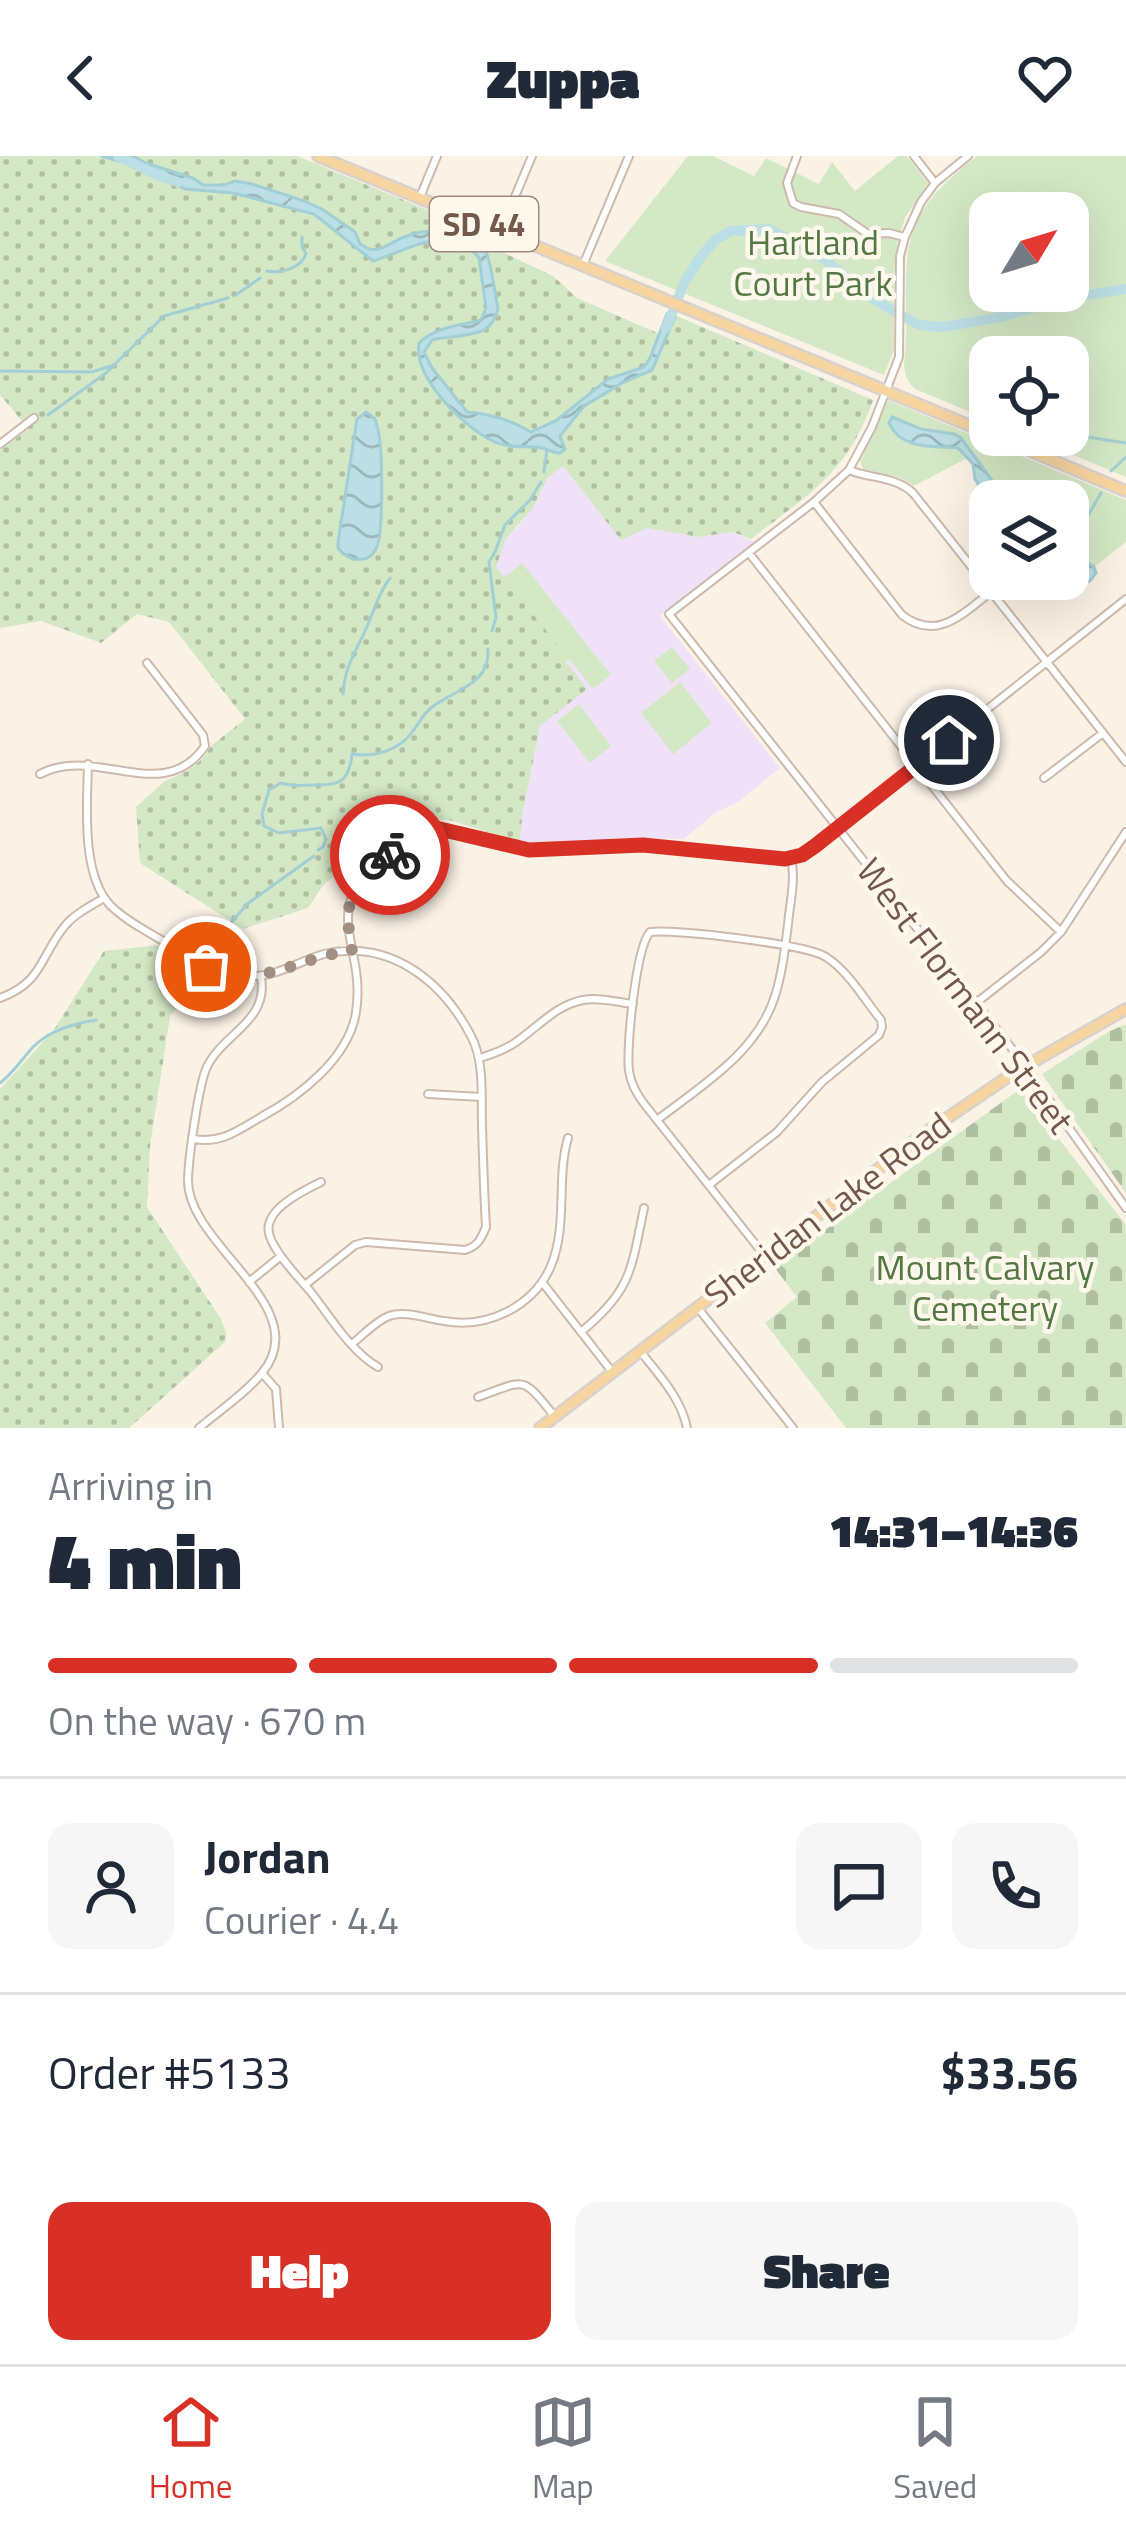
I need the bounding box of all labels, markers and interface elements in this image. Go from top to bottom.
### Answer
text: Zuppa [486,37,640,119]
icon: back [48,45,114,111]
icon: heart [1012,45,1078,111]
north arrow [969,192,1089,312]
map controls [969,192,1089,600]
road number: SD 44 [430,197,538,251]
park label: Hartland Court Park [733,214,893,310]
button: locate [969,336,1089,456]
button: layers [969,480,1089,600]
pin [898,689,1000,791]
icon: home [916,707,982,773]
courier [330,795,450,915]
icon: bike [357,822,423,888]
street label: West Flormann Street [844,846,1088,1145]
pin [155,916,257,1018]
icon: bag [173,934,239,1000]
street label: Sheridan Lake Road [692,1097,962,1321]
park label: Mount Calvary Cemetery [876,1239,1094,1335]
text: Arriving in [48,1456,213,1515]
text: 14:31–14:36 [829,1496,1078,1564]
text: 4 min [48,1501,242,1619]
text: On the way · 670 m [48,1691,366,1750]
text: Jordan [204,1822,331,1890]
button: person [48,1823,174,1949]
button: chat [796,1823,922,1949]
button: phone [952,1823,1078,1949]
text: Courier · 4.4 [204,1890,399,1949]
text: Order #5133 [48,2038,291,2106]
text: $33.56 [940,2038,1078,2106]
button: Help [48,2202,551,2340]
button: Share [575,2202,1078,2340]
tab: Home [149,2389,233,2511]
tab: Map [530,2389,596,2511]
tab: Saved [893,2389,977,2511]

